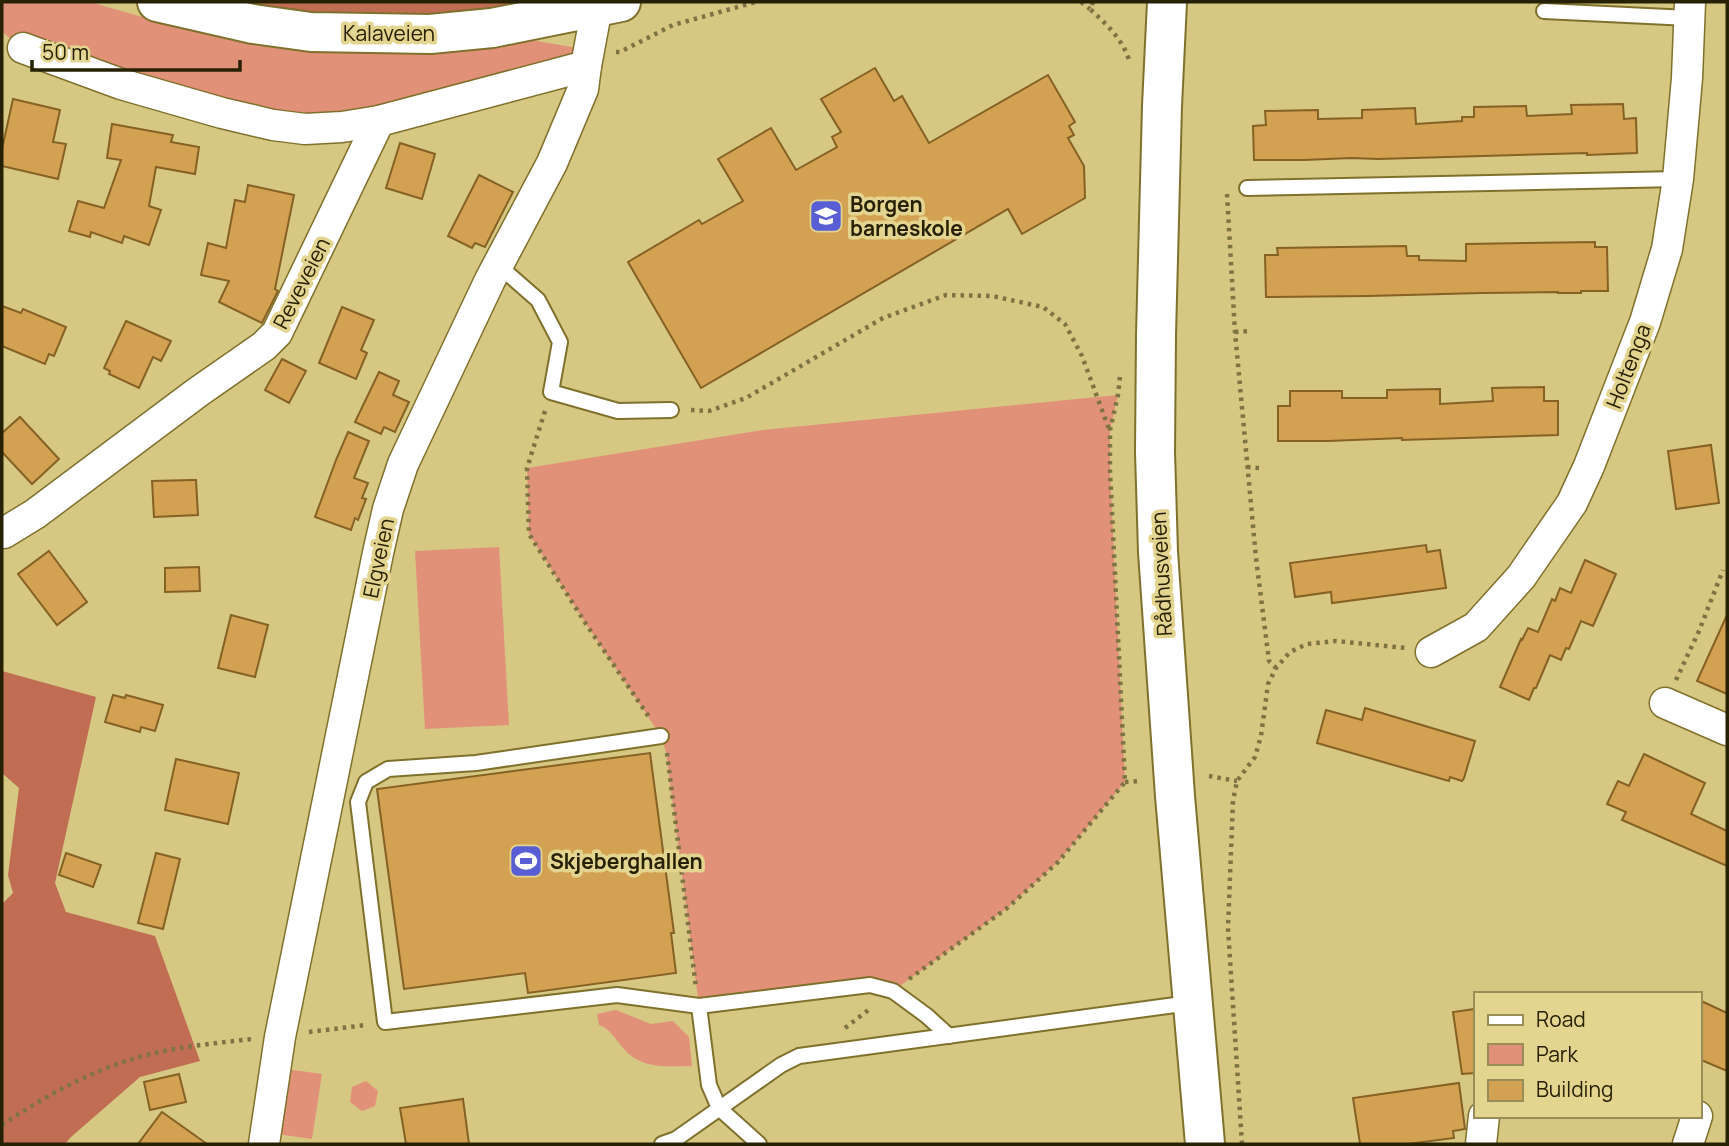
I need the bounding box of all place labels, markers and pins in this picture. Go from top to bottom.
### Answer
place label: Borgen barneskole [850,190,963,242]
school or university icon: Borgen barneskole [807,197,845,235]
sports icon: Skjeberghallen [507,842,545,880]
place label: Skjeberghallen [550,847,703,875]

